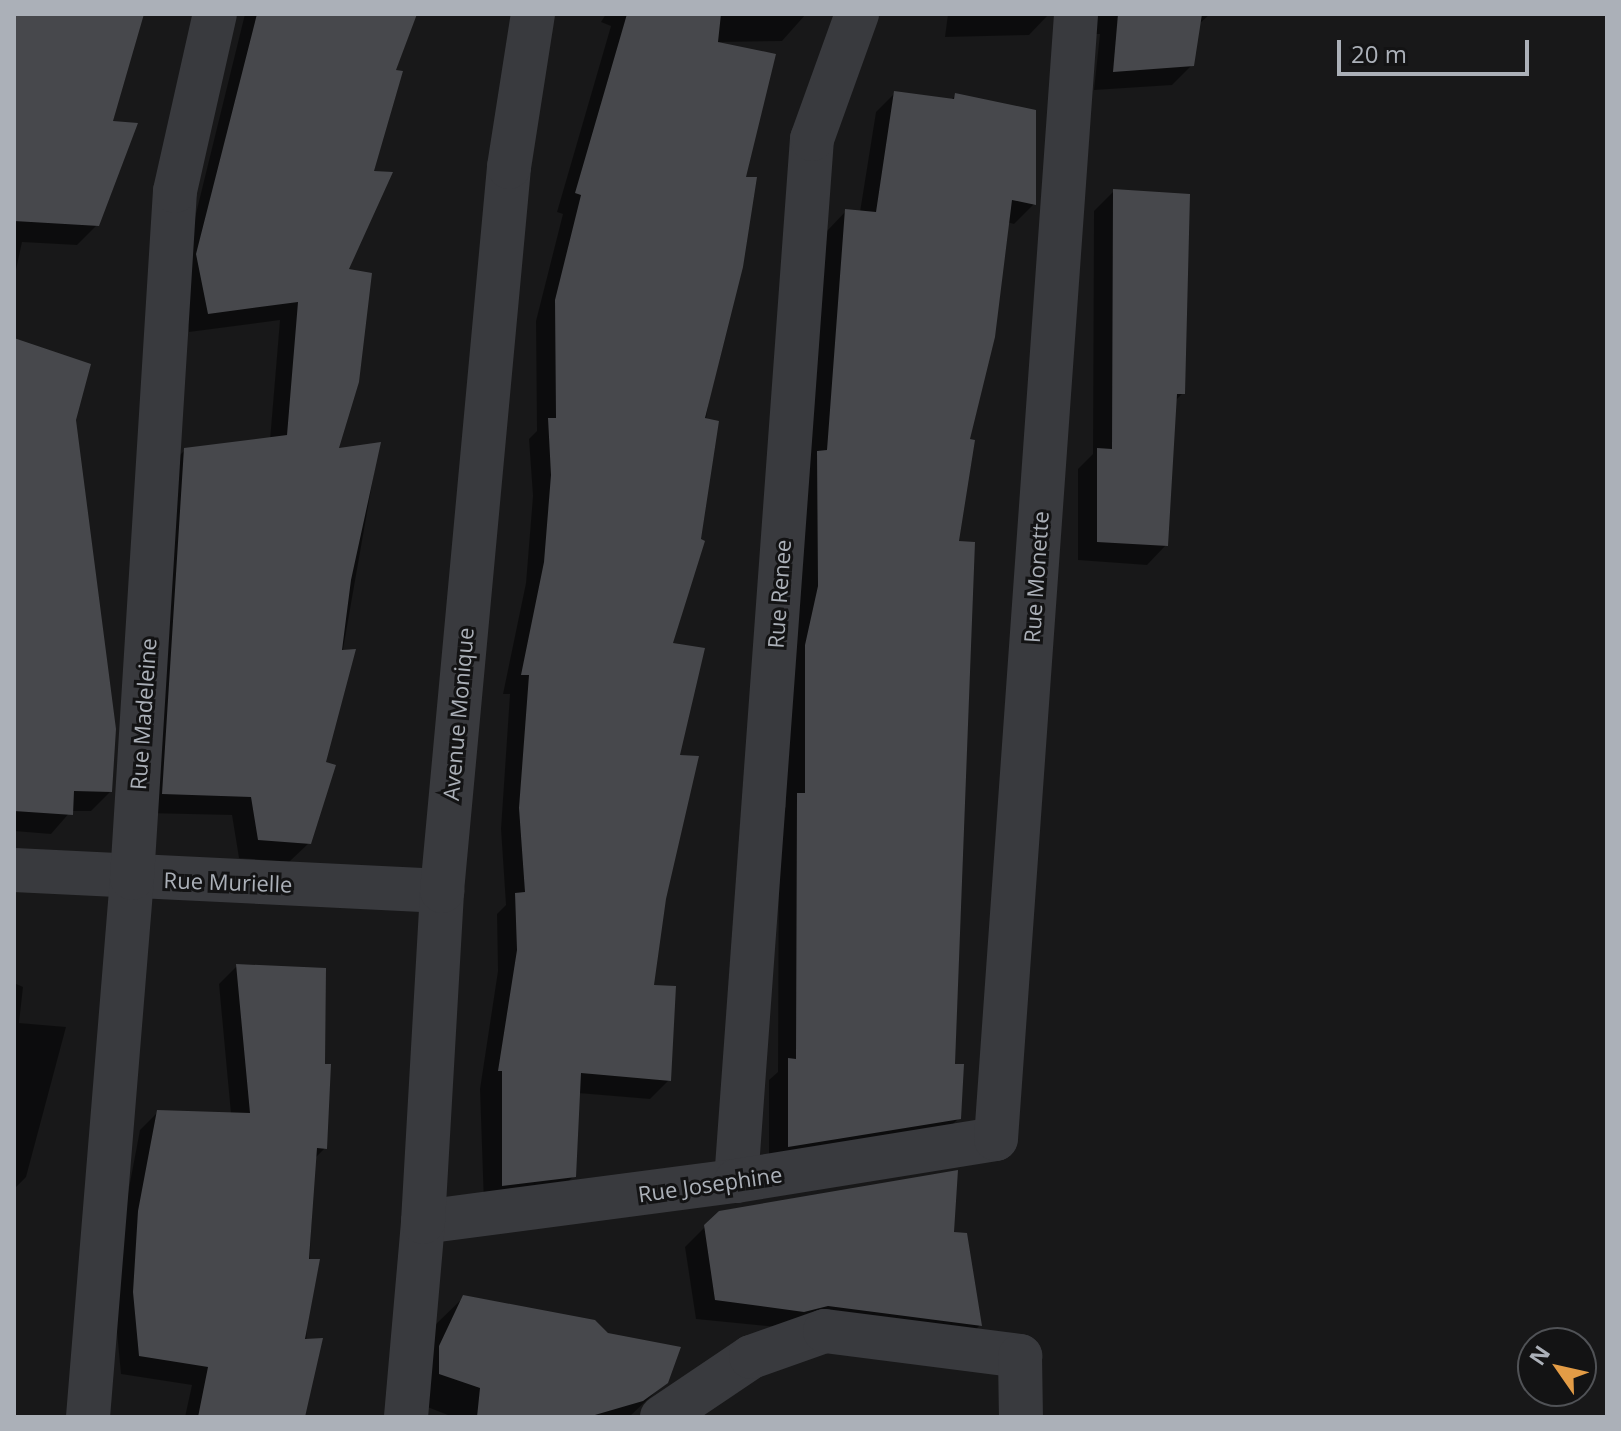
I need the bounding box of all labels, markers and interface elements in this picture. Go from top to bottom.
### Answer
scale bar [1341,24,1533,74]
text: 20 m [1351,37,1407,70]
street label: Rue Monette [1018,510,1054,644]
street label: Rue Renee [762,539,796,649]
street label: Avenue Monique [437,626,479,802]
street label: Rue Madeleine [125,637,161,791]
street label: Rue Murielle [163,867,293,897]
street label: Rue Josephine [636,1161,784,1207]
north arrow [1517,1327,1597,1407]
text: N [1521,1339,1556,1371]

